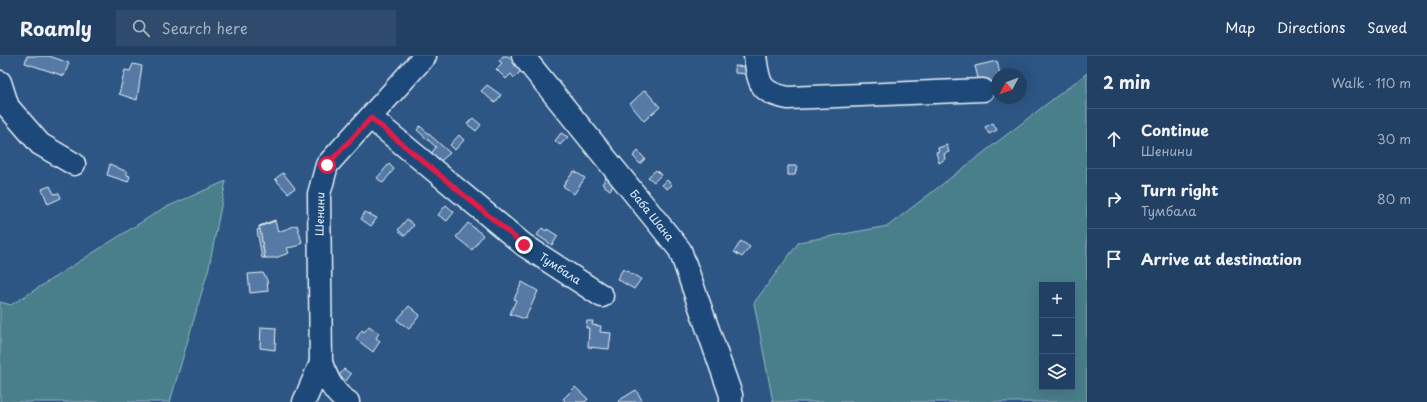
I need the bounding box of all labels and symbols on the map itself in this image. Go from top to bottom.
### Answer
north arrow [991,68,1027,104]
route start [318,156,336,174]
street label: Баба Шана [626,185,679,245]
street label: Шенини [311,192,328,236]
route end [515,236,533,254]
street label: Тумбала [536,248,585,288]

